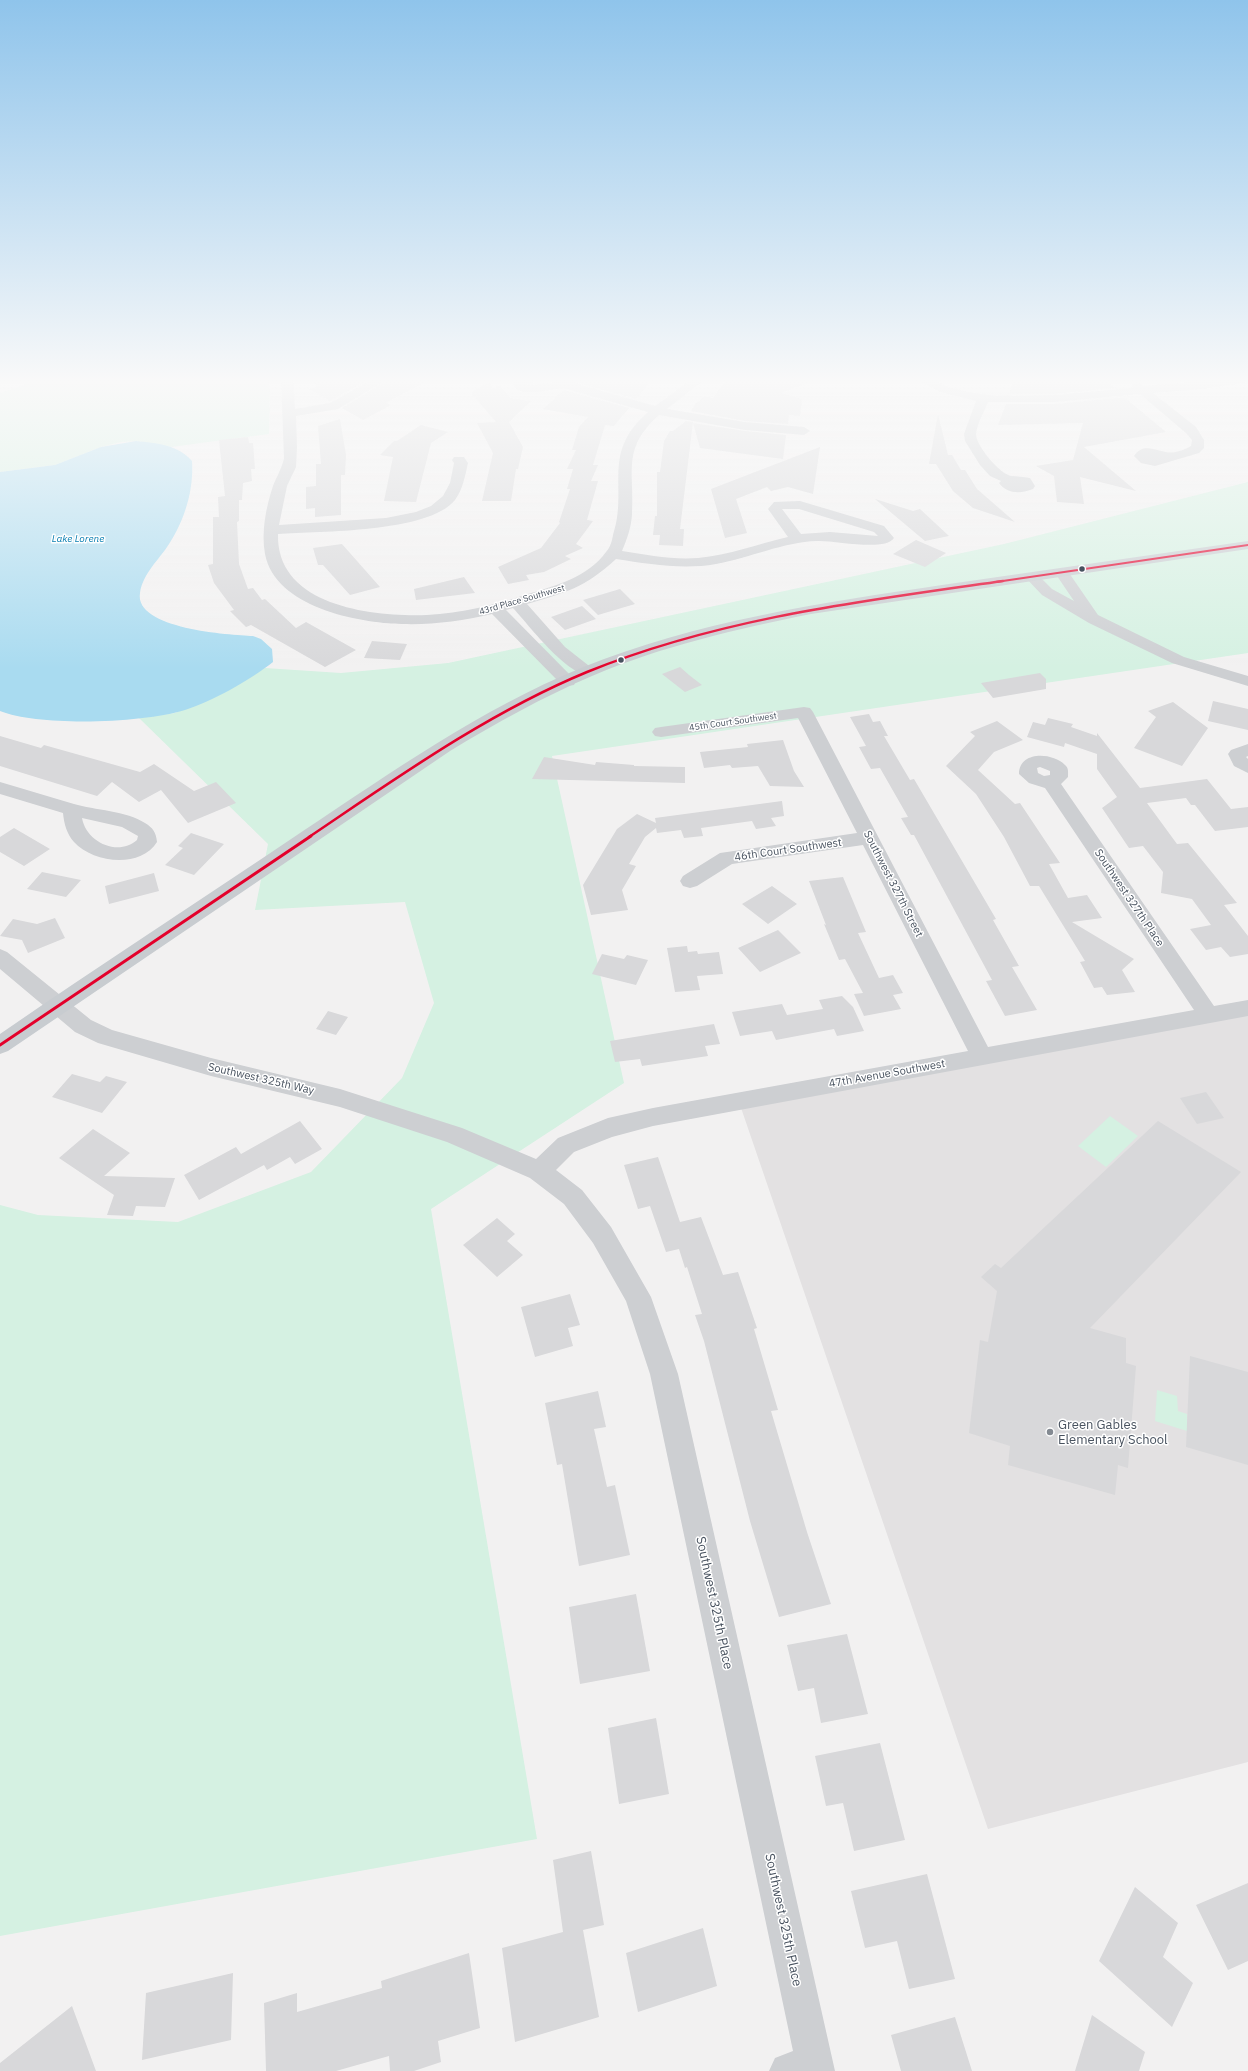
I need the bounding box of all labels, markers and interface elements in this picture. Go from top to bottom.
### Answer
water label: Lake Lorene [52,533,104,545]
unlabelled marker [1077,564,1087,574]
street label: 43rd Place Southwest [478,583,566,617]
unlabelled marker [616,655,626,665]
street label: 45th Court Southwest [688,710,778,734]
street label: Southwest 327th Street [860,829,926,939]
street label: 46th Court Southwest [734,836,842,864]
street label: Southwest 327th Place [1091,847,1167,949]
street label: 47th Avenue Southwest [828,1057,946,1091]
street label: Southwest 325th Way [207,1060,315,1098]
place label: Green Gables Elementary School [1058,1417,1168,1448]
marker: Green Gables Elementary School [1045,1427,1055,1437]
street label: Southwest 325th Place [692,1535,736,1671]
street label: Southwest 325th Place [761,1852,805,1988]

